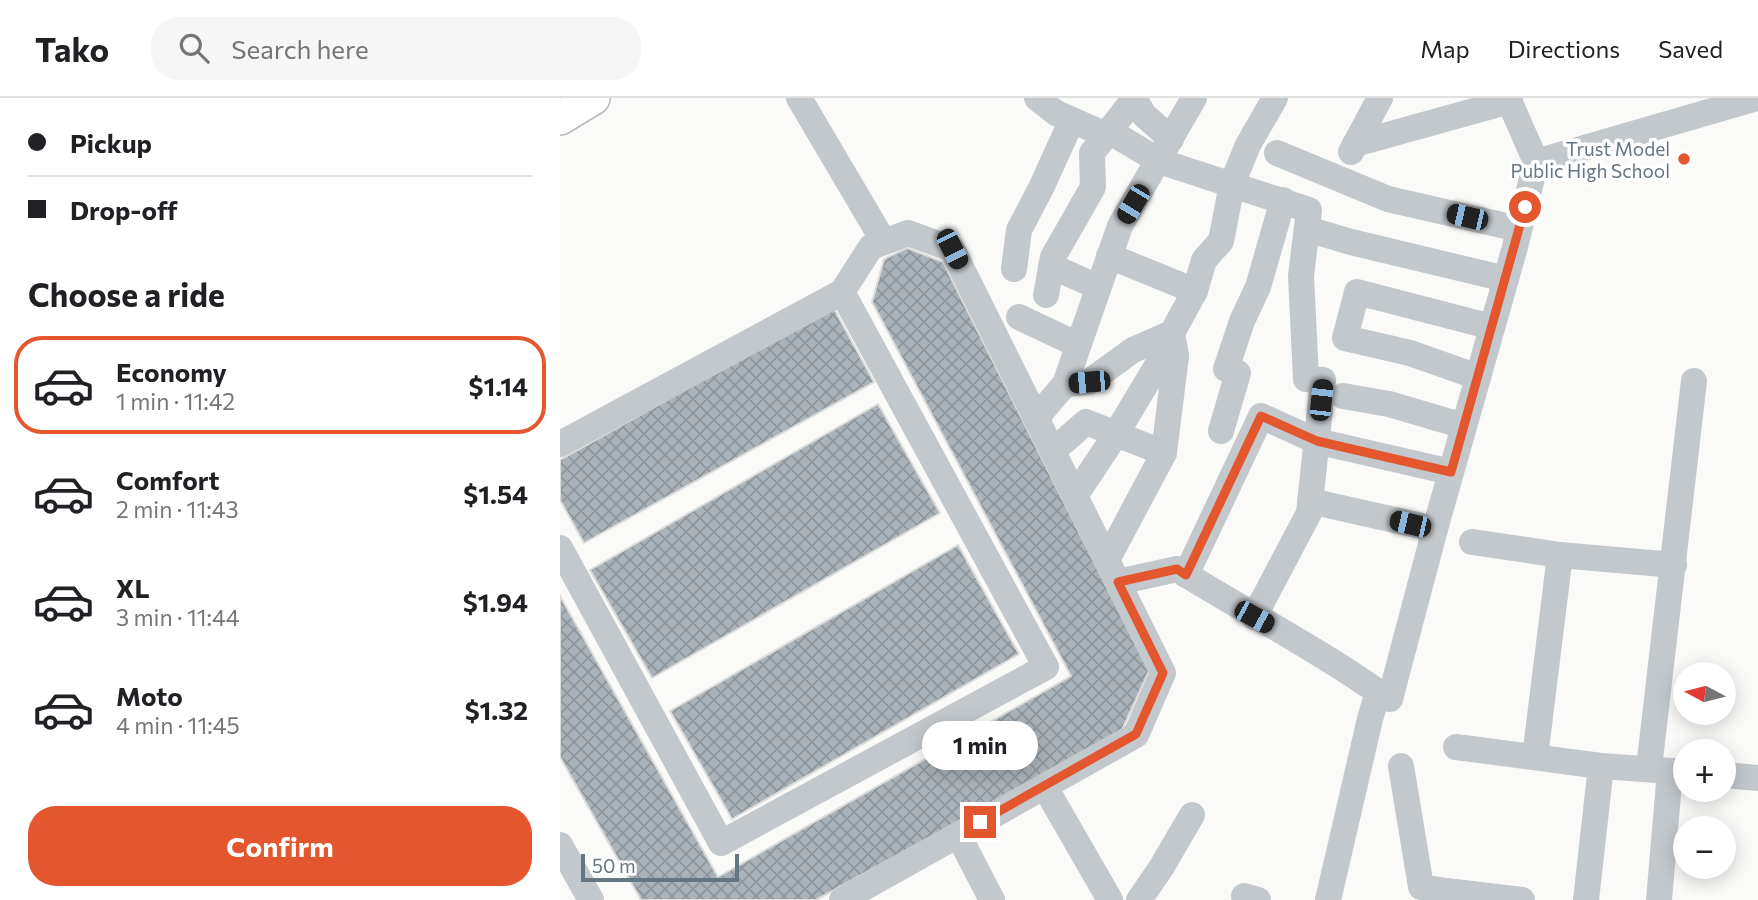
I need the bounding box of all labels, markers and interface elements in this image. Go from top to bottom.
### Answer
search box [151,17,641,80]
text: Tako [35,28,109,69]
icon: search [175,29,213,67]
text: Search here [231,33,369,64]
text: Map [1420,34,1470,63]
text: Directions [1508,34,1620,63]
text: Saved [1658,34,1723,63]
text: Pickup [70,127,152,158]
place label: Trust Model Public High School [1511,137,1670,182]
marker: Trust Model Public High School [1676,151,1692,167]
car [1114,181,1153,227]
route start [1509,191,1541,223]
text: Drop-off [70,194,177,225]
car [1445,202,1490,232]
car [934,226,971,272]
text: Choose a ride [28,274,225,314]
icon: car [32,354,95,417]
text: Economy [116,356,227,387]
text: $1.14 [469,370,528,401]
car [1068,370,1111,394]
car [1309,378,1334,422]
text: 1 min · 11:42 [116,387,235,415]
icon: car [32,462,95,525]
text: Comfort [116,464,219,495]
text: $1.54 [463,478,528,509]
text: 2 min · 11:43 [116,495,239,523]
car [1388,509,1433,539]
icon: car [32,570,95,633]
text: XL [116,572,150,603]
text: $1.94 [463,586,528,617]
car [1231,598,1278,636]
text: 3 min · 11:44 [116,603,240,631]
north arrow [1673,662,1736,724]
map controls [1673,662,1736,879]
icon: car [32,678,95,741]
text: Moto [116,680,183,711]
text: $1.32 [465,694,528,725]
text: 4 min · 11:45 [116,711,240,739]
callout: 1 min [922,720,1038,770]
text: 1 min [953,731,1007,759]
button: + [1673,739,1736,802]
button: Confirm [28,806,532,886]
route end [964,806,996,838]
button: − [1673,816,1736,879]
scale bar [581,851,738,883]
text: 50 m [592,854,636,877]

